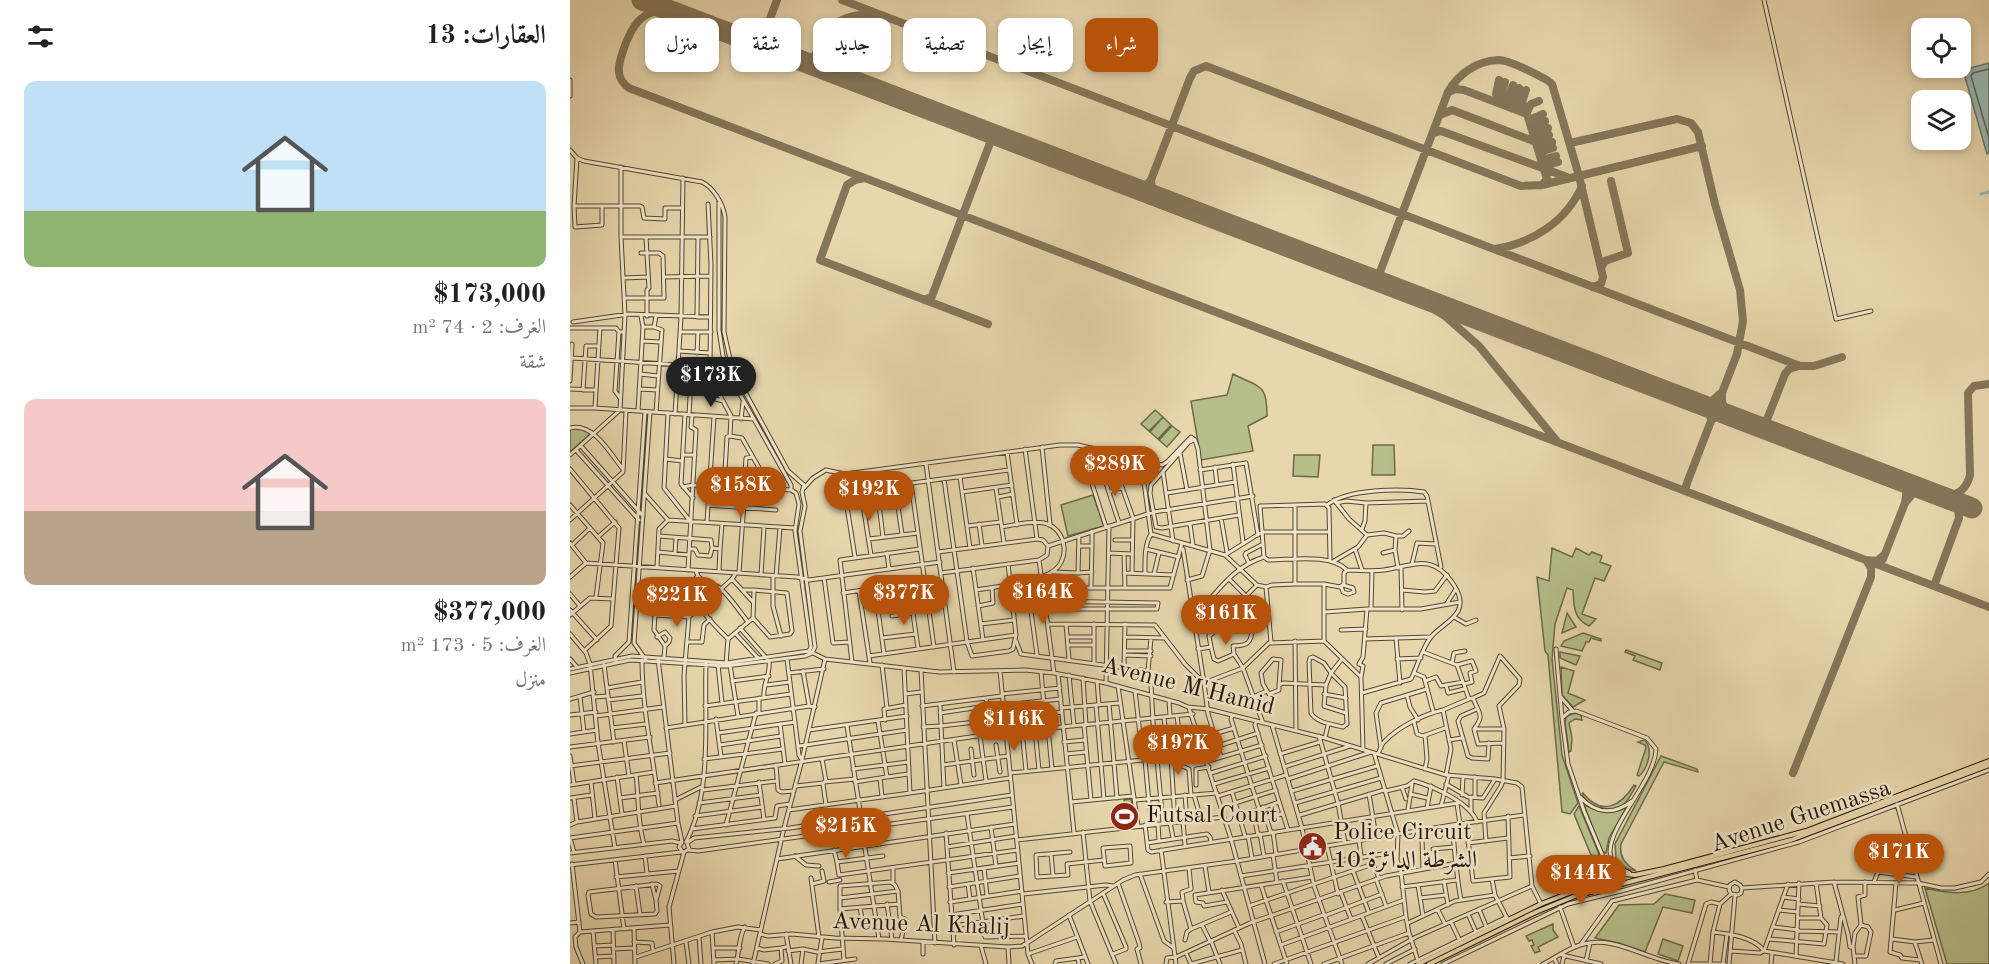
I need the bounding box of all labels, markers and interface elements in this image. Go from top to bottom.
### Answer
chip: منزل [645,18,719,72]
chip: شقة [731,18,801,72]
chip: جديد [813,18,891,72]
chip: تصفية [903,18,986,72]
chip: إيجار [998,18,1073,72]
chip: شراء [1085,18,1158,72]
map controls [1911,18,1971,150]
button: locate [1911,18,1971,78]
icon: filters [24,20,57,53]
text: العقارات: 13 [426,23,546,49]
button: layers [1911,90,1971,150]
icon: home [231,120,339,228]
text: $173,000 [433,282,546,308]
text: الغرف: 2 · 74 m² [412,318,546,338]
text: شقة [520,353,546,373]
pin: $173K [669,357,753,408]
text: $173K [680,366,742,386]
icon: home [231,438,339,546]
pin: $289K [1073,446,1157,497]
text: $289K [1084,455,1146,475]
pin: $158K [699,467,783,518]
pin: $192K [827,471,911,522]
text: $158K [710,476,772,496]
text: $192K [838,480,900,500]
pin: $164K [1001,574,1085,625]
pin: $377K [862,575,946,626]
pin: $221K [635,577,719,628]
text: $164K [1012,583,1074,603]
text: $377K [873,584,935,604]
text: $221K [646,586,708,606]
pin: $161K [1184,595,1268,646]
text: $377,000 [433,600,546,626]
text: $161K [1195,604,1257,624]
text: الغرف: 5 · 173 m² [401,636,546,656]
street label: Avenue M'Hamid [1099,654,1277,720]
text: منزل [515,671,546,691]
pin: $116K [972,701,1056,752]
text: $116K [983,710,1045,730]
pin: $197K [1136,725,1220,776]
text: $197K [1147,734,1209,754]
street label: Avenue Guemassa [1708,777,1894,857]
sports icon: Futsal Court [1109,800,1141,832]
place label: Futsal Court [1146,804,1278,828]
pin: $215K [804,808,888,859]
text: $215K [815,817,877,837]
place label: Police Circuit 10 الشرطة الدائرة [1333,821,1477,875]
public building icon: Police Circuit 10 الشرطة الدائرة [1296,831,1328,863]
pin: $171K [1857,834,1941,885]
text: $171K [1868,843,1930,863]
pin: $144K [1539,855,1623,906]
text: $144K [1550,864,1612,884]
street label: Avenue Al Khalij [832,910,1010,940]

